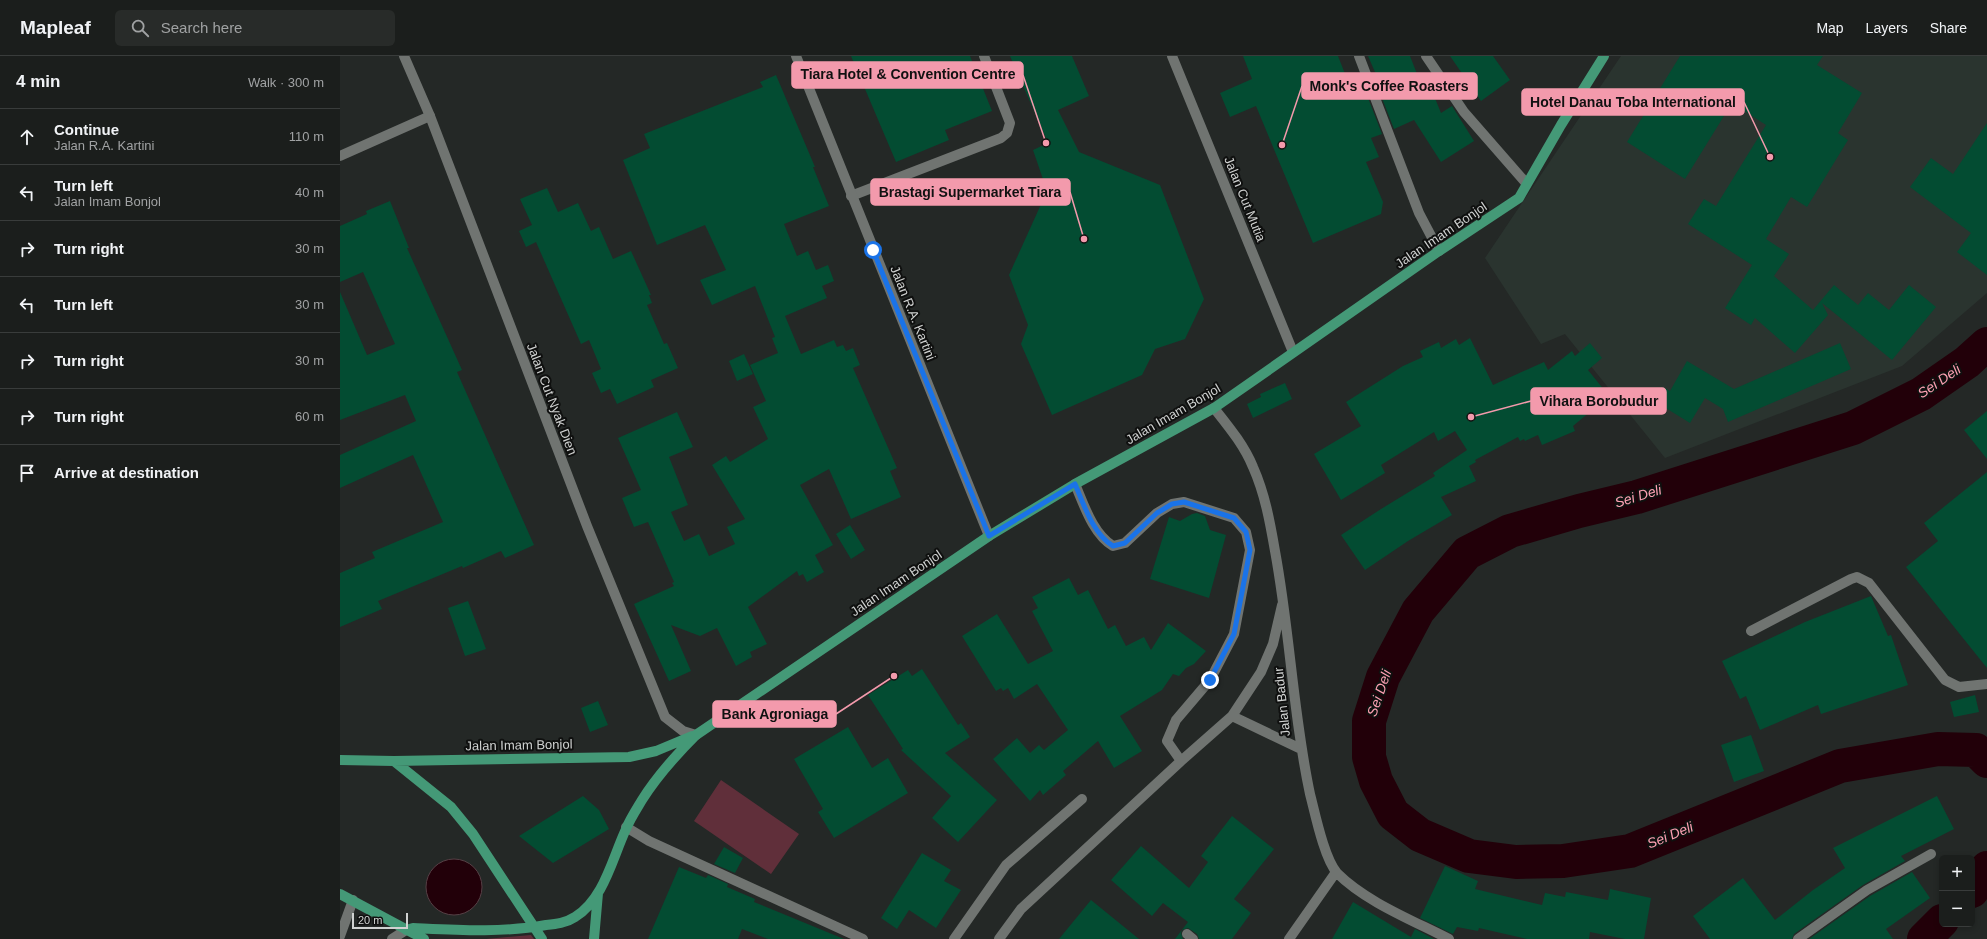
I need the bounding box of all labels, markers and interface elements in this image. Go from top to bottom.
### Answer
search box [115,10,395,46]
text: Mapleaf [20,17,91,38]
icon: search [129,17,151,39]
text: Search here [161,19,242,36]
text: Map [1816,20,1844,36]
text: Layers [1866,20,1908,36]
text: Share [1930,20,1967,36]
callout: Tiara Hotel & Convention Centre [792,62,1023,88]
text: Tiara Hotel & Convention Centre [800,66,1016,82]
text: 4 min [16,72,60,91]
callout: Monk's Coffee Roasters [1302,73,1477,99]
text: Walk · 300 m [248,75,324,90]
text: Monk's Coffee Roasters [1310,78,1469,94]
callout: Hotel Danau Toba International [1522,89,1744,115]
text: Hotel Danau Toba International [1530,94,1736,110]
text: Continue [54,121,119,138]
icon: ahead [16,126,38,148]
text: 110 m [289,129,324,144]
text: Jalan R.A. Kartini [54,138,154,153]
street label: Jalan Cut Mutia [1221,154,1269,244]
text: Turn left [54,177,113,194]
callout: Brastagi Supermarket Tiara [871,179,1070,205]
icon: left [16,182,38,204]
text: Brastagi Supermarket Tiara [879,184,1062,200]
text: 40 m [295,185,324,200]
text: Jalan Imam Bonjol [54,194,161,209]
street label: Jalan Imam Bonjol [1392,199,1490,271]
icon: right [16,238,38,260]
text: Turn right [54,240,124,257]
text: 30 m [295,241,324,256]
route start [864,241,882,259]
street label: Jalan R.A. Kartini [887,264,939,362]
icon: left [16,294,38,316]
text: Turn left [54,296,113,313]
text: 30 m [295,297,324,312]
street label: Jalan Cut Nyak Dien [524,341,580,457]
icon: right [16,350,38,372]
text: Turn right [54,352,124,369]
text: 30 m [295,353,324,368]
water label: Sei Deli [1915,360,1964,401]
street label: Jalan Imam Bonjol [1123,381,1223,447]
callout: Vihara Borobudur [1531,388,1666,414]
text: Vihara Borobudur [1540,393,1659,409]
icon: right [16,406,38,428]
text: Turn right [54,408,124,425]
text: 60 m [295,409,324,424]
icon: arrive [16,462,38,484]
text: Arrive at destination [54,464,199,481]
water label: Sei Deli [1613,481,1664,511]
street label: Jalan Imam Bonjol [847,547,945,619]
street label: Jalan Badur [1271,666,1293,737]
water label: Sei Deli [1364,667,1395,718]
route end [1201,671,1219,689]
callout: Bank Agroniaga [713,701,836,727]
text: Bank Agroniaga [722,706,829,722]
street label: Jalan Imam Bonjol [465,737,573,753]
water label: Sei Deli [1645,818,1696,851]
map controls [1939,855,1975,927]
button: + [1939,855,1975,891]
button: − [1939,891,1975,927]
scale bar [352,911,408,930]
text: 20 m [358,914,382,926]

